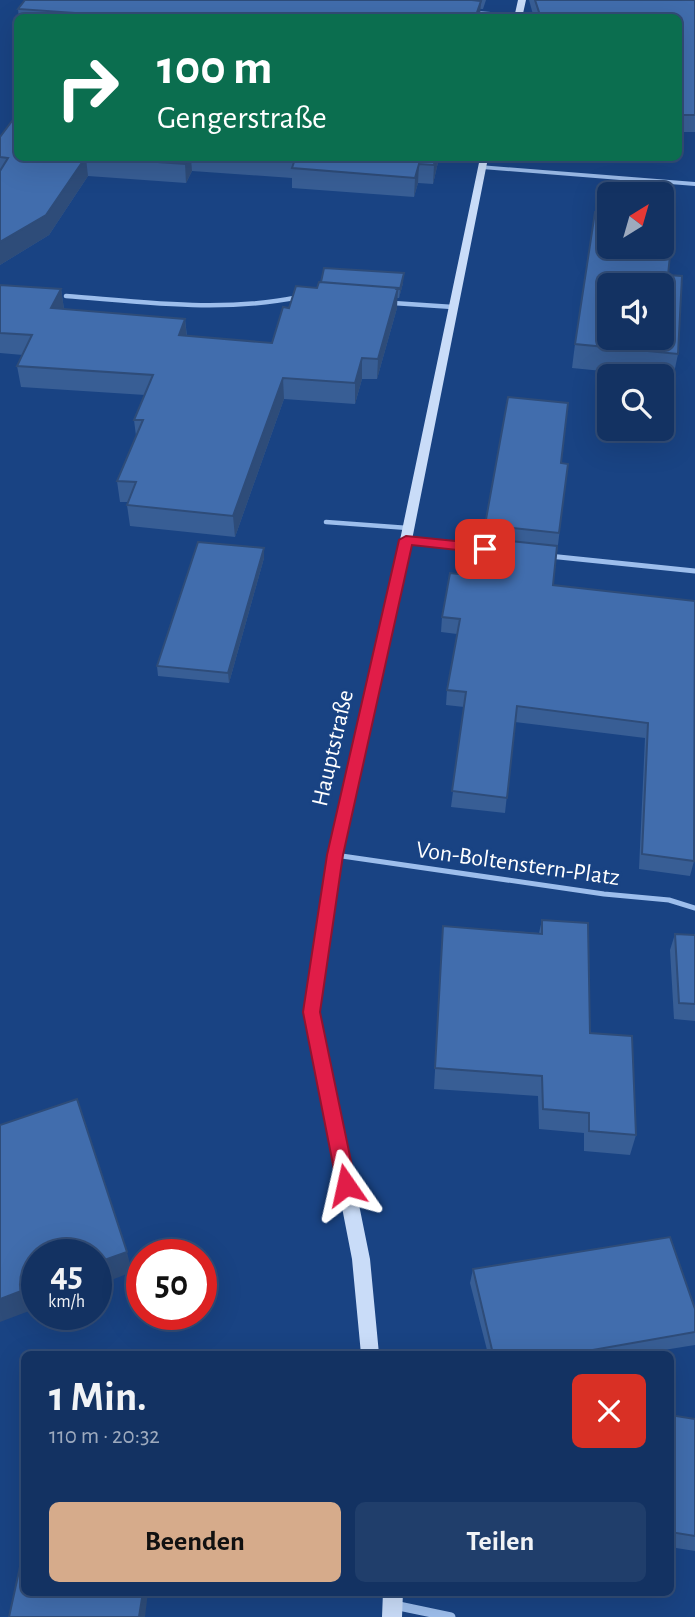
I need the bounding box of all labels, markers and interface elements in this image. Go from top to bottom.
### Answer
icon: right [42,42,133,133]
text: 100 m [157,44,273,93]
text: Gengerstraße [157,102,327,134]
north arrow [597,182,674,259]
map controls [597,182,674,441]
button: sound [597,273,674,350]
button: search [597,364,674,441]
pin [455,519,515,579]
icon: arrive [466,530,504,568]
street label: Hauptstraße [308,688,358,809]
street label: Von-Boltenstern-Platz [415,838,621,890]
position arrow [309,1148,383,1222]
speed limit sign: 50 [126,1239,217,1330]
text: 45 [50,1258,83,1293]
text: km/h [48,1293,85,1311]
button: close [572,1374,646,1448]
text: 1 Min. [49,1376,147,1418]
text: 110 m · 20:32 [49,1425,160,1448]
button: Beenden [49,1502,341,1582]
button: Teilen [355,1502,646,1582]

